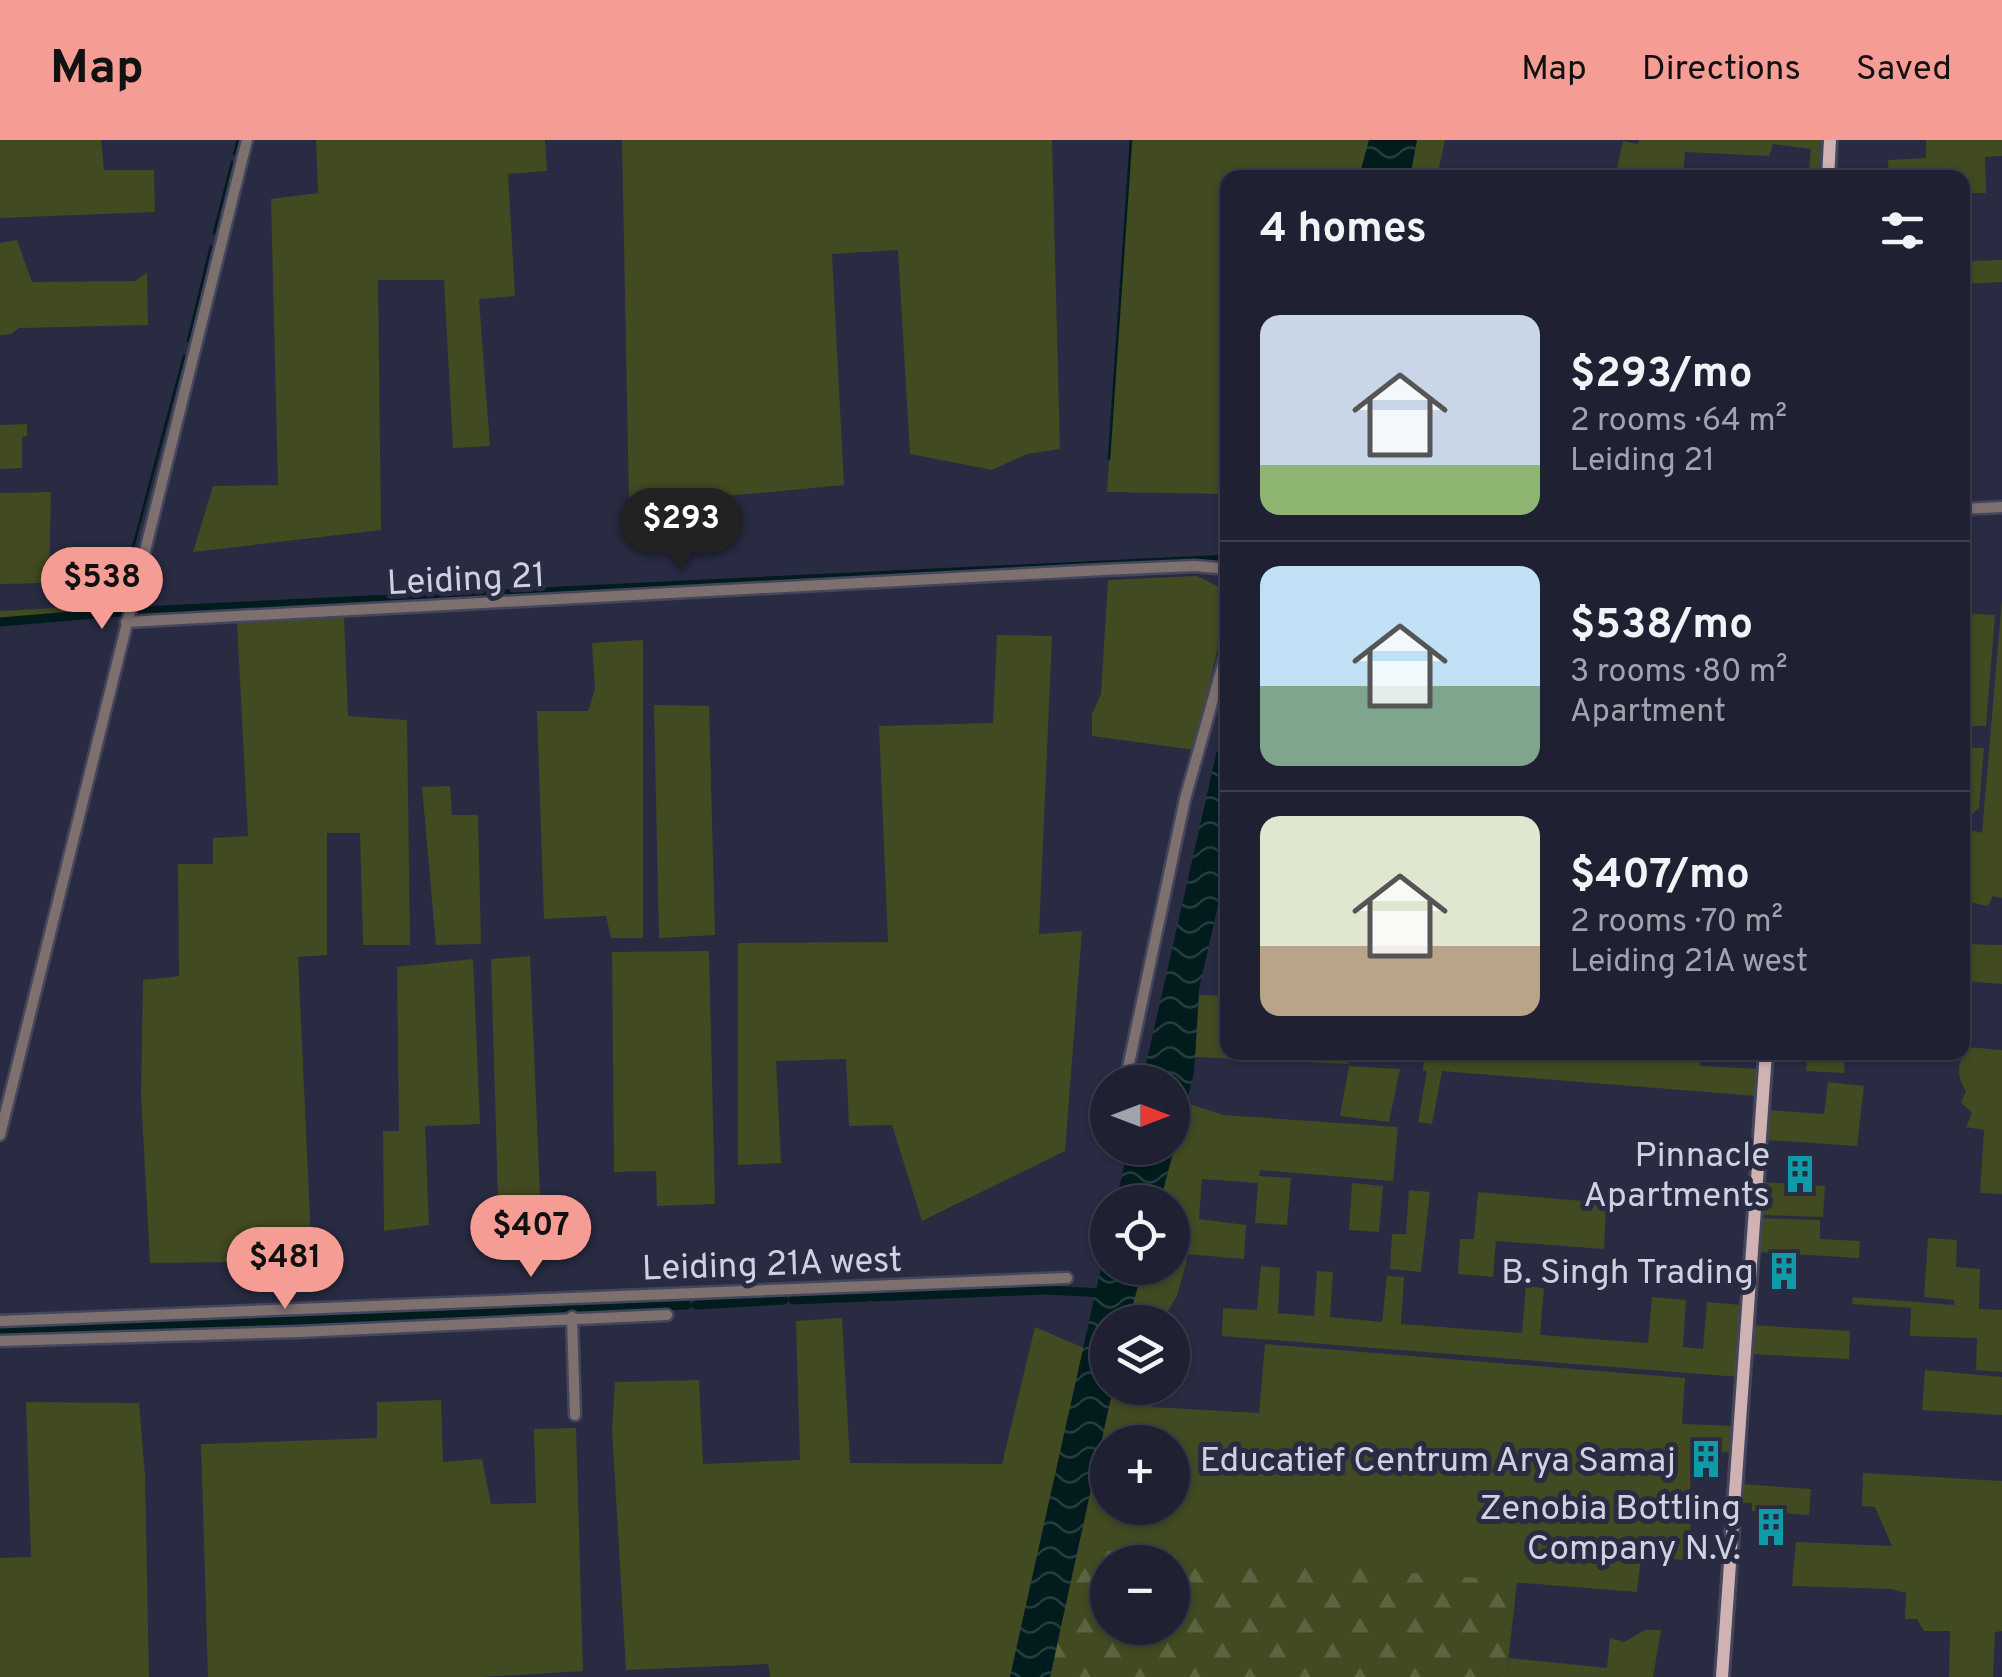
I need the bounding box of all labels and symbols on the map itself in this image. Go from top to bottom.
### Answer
pin: $293 [622,488,740,573]
pin: $538 [43,547,161,632]
street label: Leiding 21 [386,555,546,607]
north arrow [1090,1065,1190,1165]
place label: Pinnacle Apartments [1583,1135,1770,1219]
building icon: Pinnacle Apartments [1779,1153,1821,1195]
pin: $407 [472,1195,590,1280]
pin: $481 [226,1227,344,1312]
street label: Leiding 21A west [641,1239,903,1293]
building icon: B. Singh Trading [1763,1250,1805,1292]
place label: B. Singh Trading [1501,1252,1754,1296]
building icon: Educatief Centrum Arya Samaj [1685,1438,1727,1480]
place label: Educatief Centrum Arya Samaj [1200,1440,1676,1484]
place label: Zenobia Bottling Company N.V. [1479,1488,1741,1572]
building icon: Zenobia Bottling Company N.V. [1750,1506,1792,1548]

